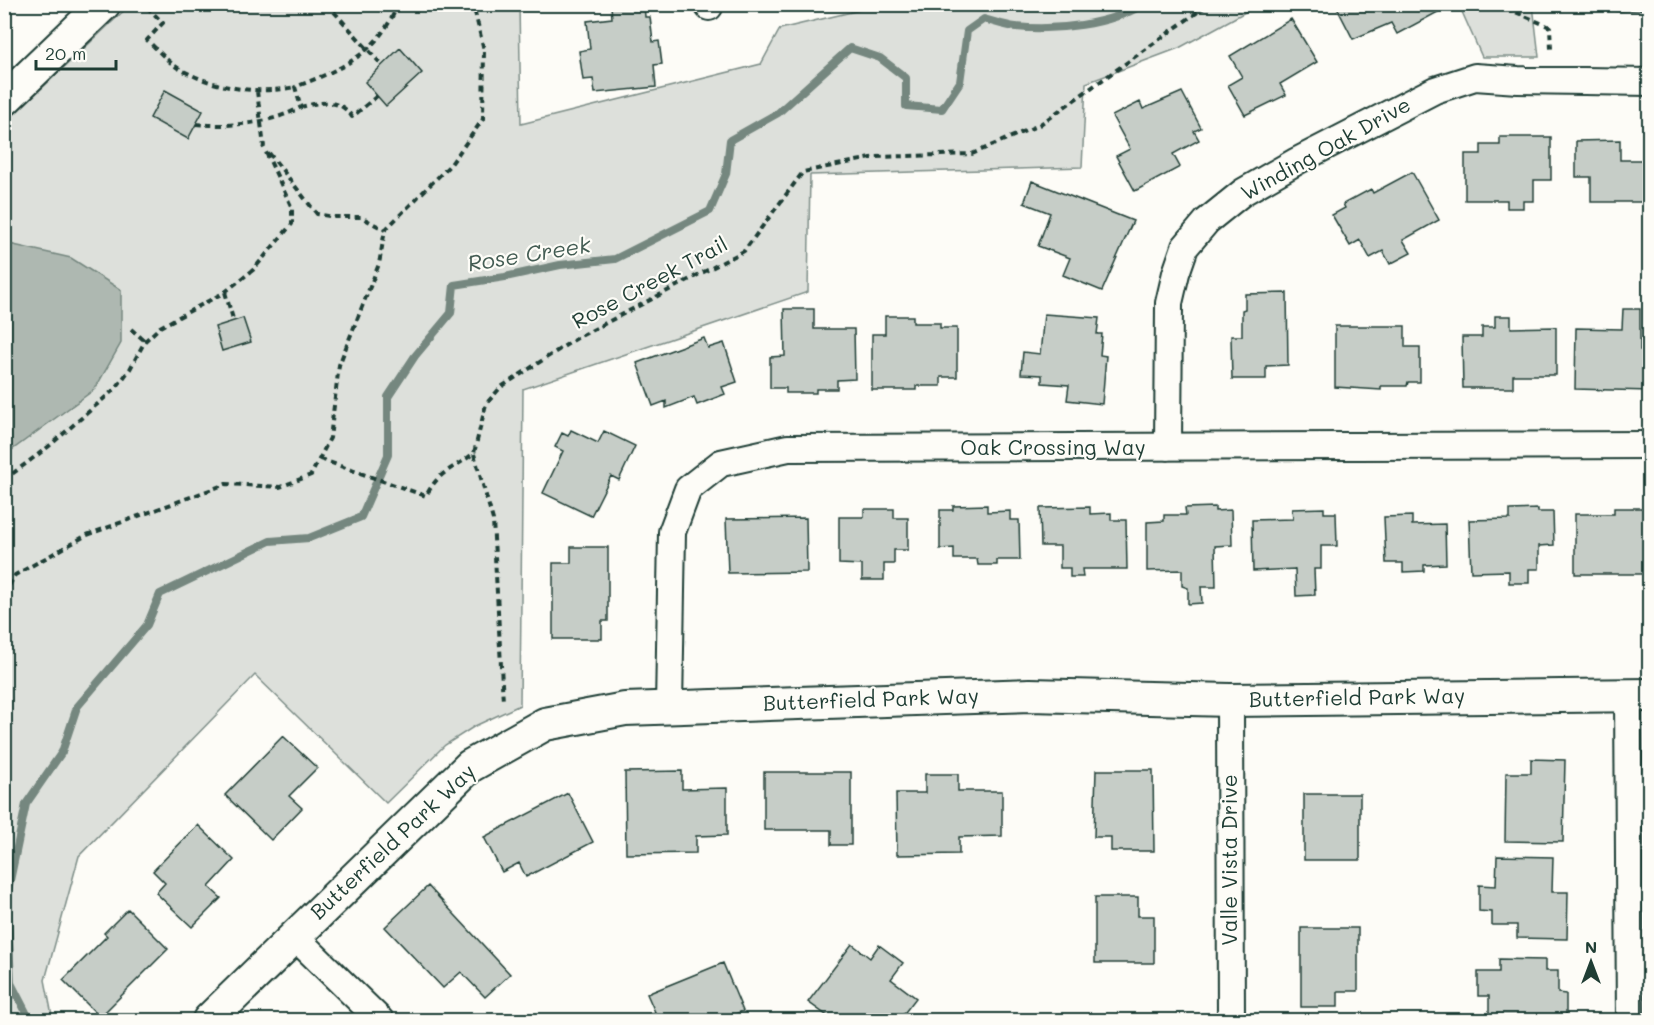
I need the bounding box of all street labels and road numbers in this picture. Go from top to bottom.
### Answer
street label: Winding Oak Drive [1236,90,1415,206]
street label: Rose Creek Trail [567,229,732,334]
street label: Oak Crossing Way [960,433,1146,460]
street label: Butterfield Park Way [762,681,979,716]
street label: Butterfield Park Way [1249,681,1465,712]
street label: Butterfield Park Way [304,757,480,925]
street label: Valle Vista Drive [1215,774,1242,946]

